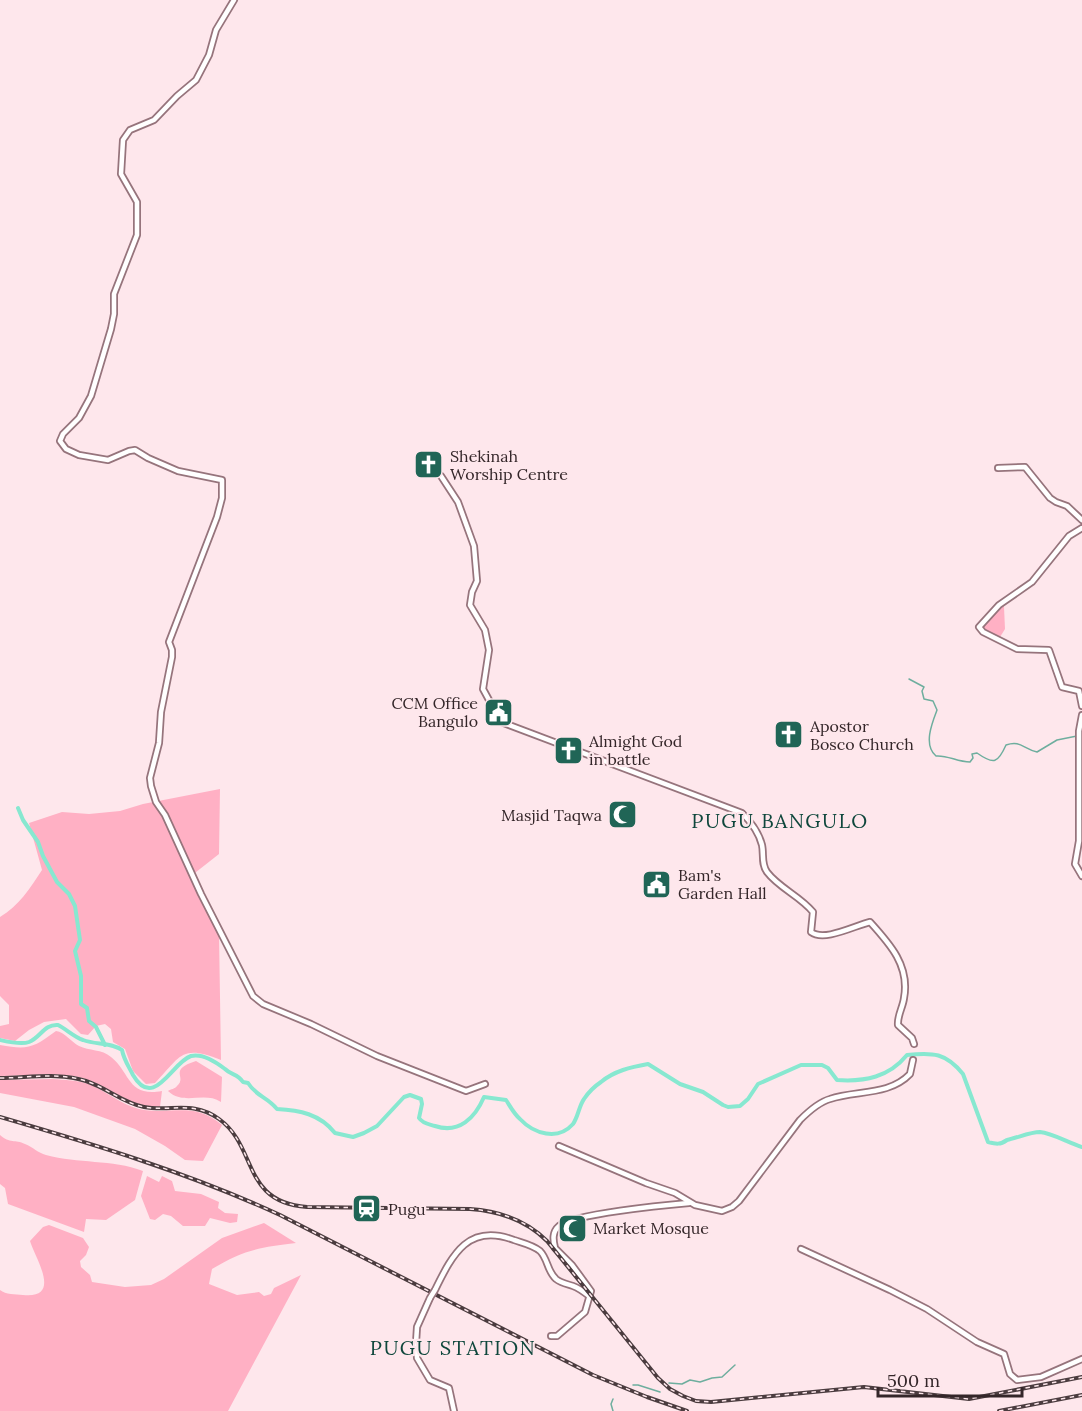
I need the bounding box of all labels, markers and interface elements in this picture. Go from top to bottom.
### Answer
place label: Shekinah Worship Centre [450,446,568,484]
church icon: Shekinah Worship Centre [413,449,445,481]
place label: CCM Office Bangulo [391,693,478,731]
public building icon: CCM Office Bangulo [483,696,515,728]
place label: Apostor Bosco Church [809,716,914,754]
church icon: Apostor Bosco Church [773,719,805,751]
place label: Almight God in battle [588,731,683,769]
church icon: Almight God in battle [552,734,584,766]
mosque icon: Masjid Taqwa [607,799,639,831]
place label: Masjid Taqwa [501,805,602,825]
district label: PUGU BANGULO [691,808,869,833]
place label: Bam's Garden Hall [678,865,767,903]
public building icon: Bam's Garden Hall [641,868,673,900]
station icon: Pugu [351,1193,383,1225]
place label: Pugu [388,1199,426,1219]
mosque icon: Market Mosque [556,1212,588,1244]
place label: Market Mosque [593,1218,709,1238]
district label: PUGU STATION [370,1335,536,1360]
scale bar [878,1360,1022,1398]
text: 500 m [887,1369,940,1392]

